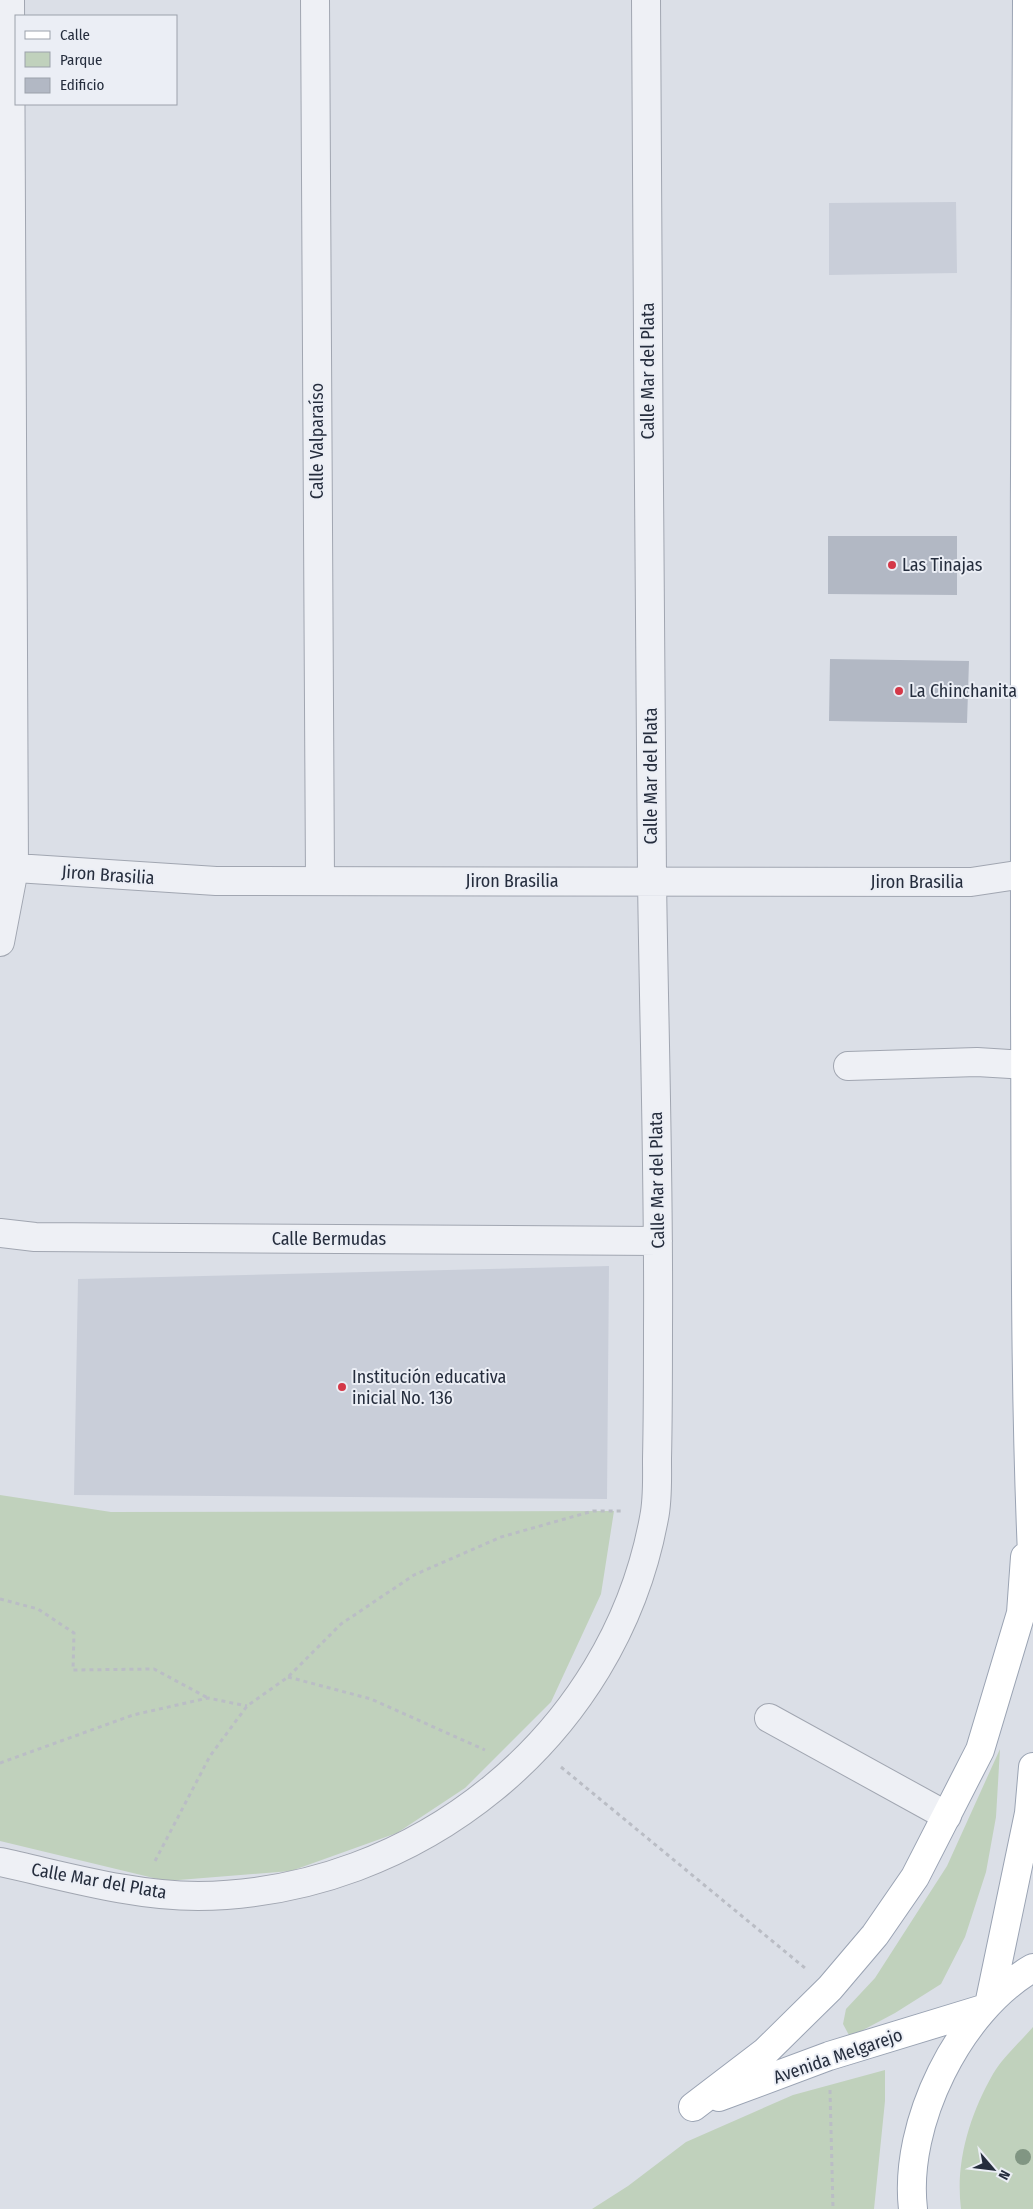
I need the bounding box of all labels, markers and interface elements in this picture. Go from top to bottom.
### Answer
legend [15,15,178,105]
text: Calle [60,26,90,44]
text: Parque [60,51,103,69]
text: Edificio [60,76,105,94]
street label: Calle Mar del Plata [637,302,659,440]
street label: Calle Valparaíso [306,383,328,499]
place label: Las Tinajas [902,554,983,576]
marker: Las Tinajas [886,559,898,571]
place label: La Chinchanita [909,680,1017,702]
marker: La Chinchanita [893,685,905,697]
street label: Calle Mar del Plata [640,707,662,845]
street label: Jiron Brasilia [61,861,155,889]
street label: Jiron Brasilia [465,870,559,892]
street label: Jiron Brasilia [870,871,964,893]
street label: Calle Mar del Plata [645,1111,669,1249]
street label: Calle Bermudas [272,1228,387,1250]
place label: Institución educativa inicial No. 136 [352,1366,507,1409]
marker: Institución educativa inicial No. 136 [336,1381,348,1393]
street label: Calle Mar del Plata [30,1858,169,1904]
street label: Avenida Melgarejo [771,2024,905,2088]
north arrow [968,2144,1018,2194]
text: N [995,2167,1014,2183]

